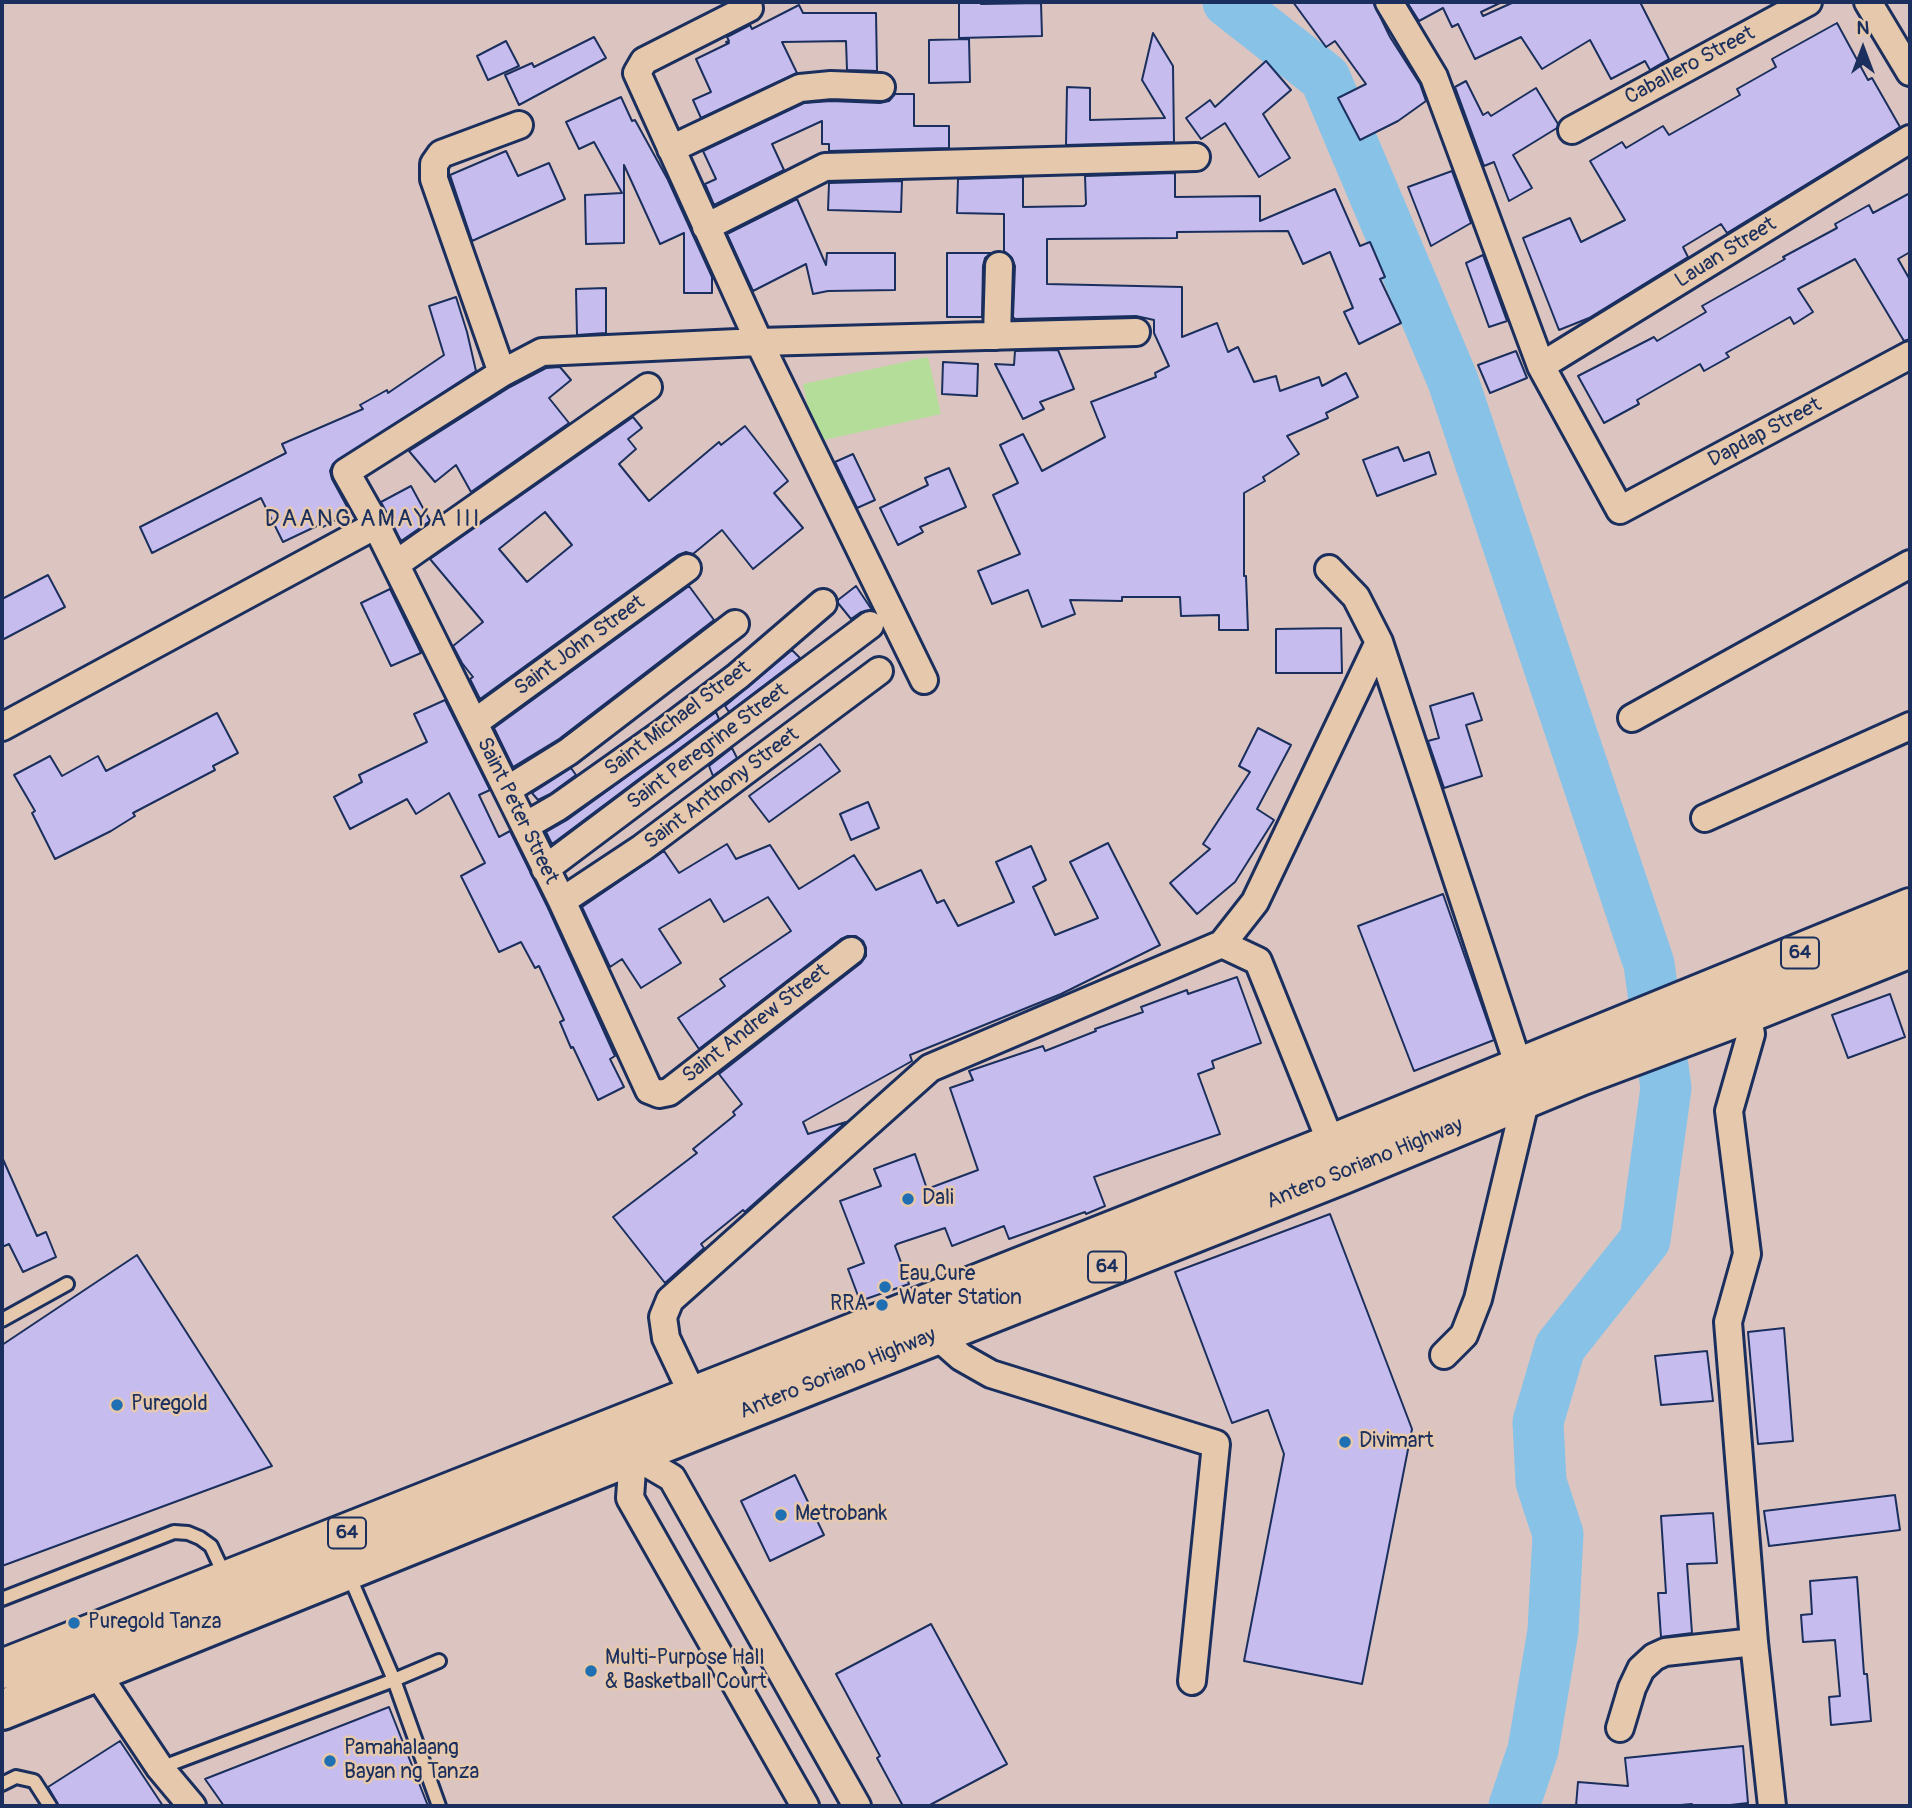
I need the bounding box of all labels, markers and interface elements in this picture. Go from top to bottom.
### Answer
north arrow [1828,14,1898,84]
text: N [1857,16,1869,40]
street label: Caballero Street [1621,21,1759,111]
street label: Lauan Street [1671,212,1781,294]
street label: Dapdap Street [1704,393,1826,473]
district label: DAANG AMAYA III [266,506,480,534]
street label: Saint John Street [510,590,650,702]
street label: Saint Michael Street [600,656,756,782]
street label: Saint Peregrine Street [623,678,793,816]
street label: Saint Anthony Street [640,723,804,855]
street label: Saint Peter Street [471,734,563,888]
road number: 64 [1781,937,1819,968]
street label: Saint Andrew Street [678,959,834,1089]
street label: Antero Soriano Highway [1263,1113,1467,1215]
place label: Dali [922,1186,954,1212]
marker: Dali [900,1191,916,1207]
road number: 64 [1088,1252,1126,1282]
place label: Eau Cure Water Station [899,1262,1022,1312]
marker: Eau Cure Water Station [877,1279,893,1295]
place label: RRA [830,1292,868,1318]
marker: RRA [874,1297,890,1313]
street label: Antero Soriano Highway [736,1323,940,1425]
place label: Puregold [131,1392,208,1418]
marker: Puregold [109,1397,125,1413]
place label: Divimart [1359,1429,1434,1455]
marker: Divimart [1337,1434,1353,1450]
place label: Metrobank [795,1502,887,1528]
marker: Metrobank [773,1507,789,1523]
road number: 64 [328,1518,366,1548]
place label: Puregold Tanza [88,1610,221,1636]
marker: Puregold Tanza [66,1615,82,1631]
place label: Multi-Purpose Hall & Basketball Court [605,1646,767,1696]
marker: Multi-Purpose Hall & Basketball Court [583,1663,599,1679]
place label: Pamahalaang Bayan ng Tanza [344,1736,479,1786]
marker: Pamahalaang Bayan ng Tanza [322,1753,338,1769]

